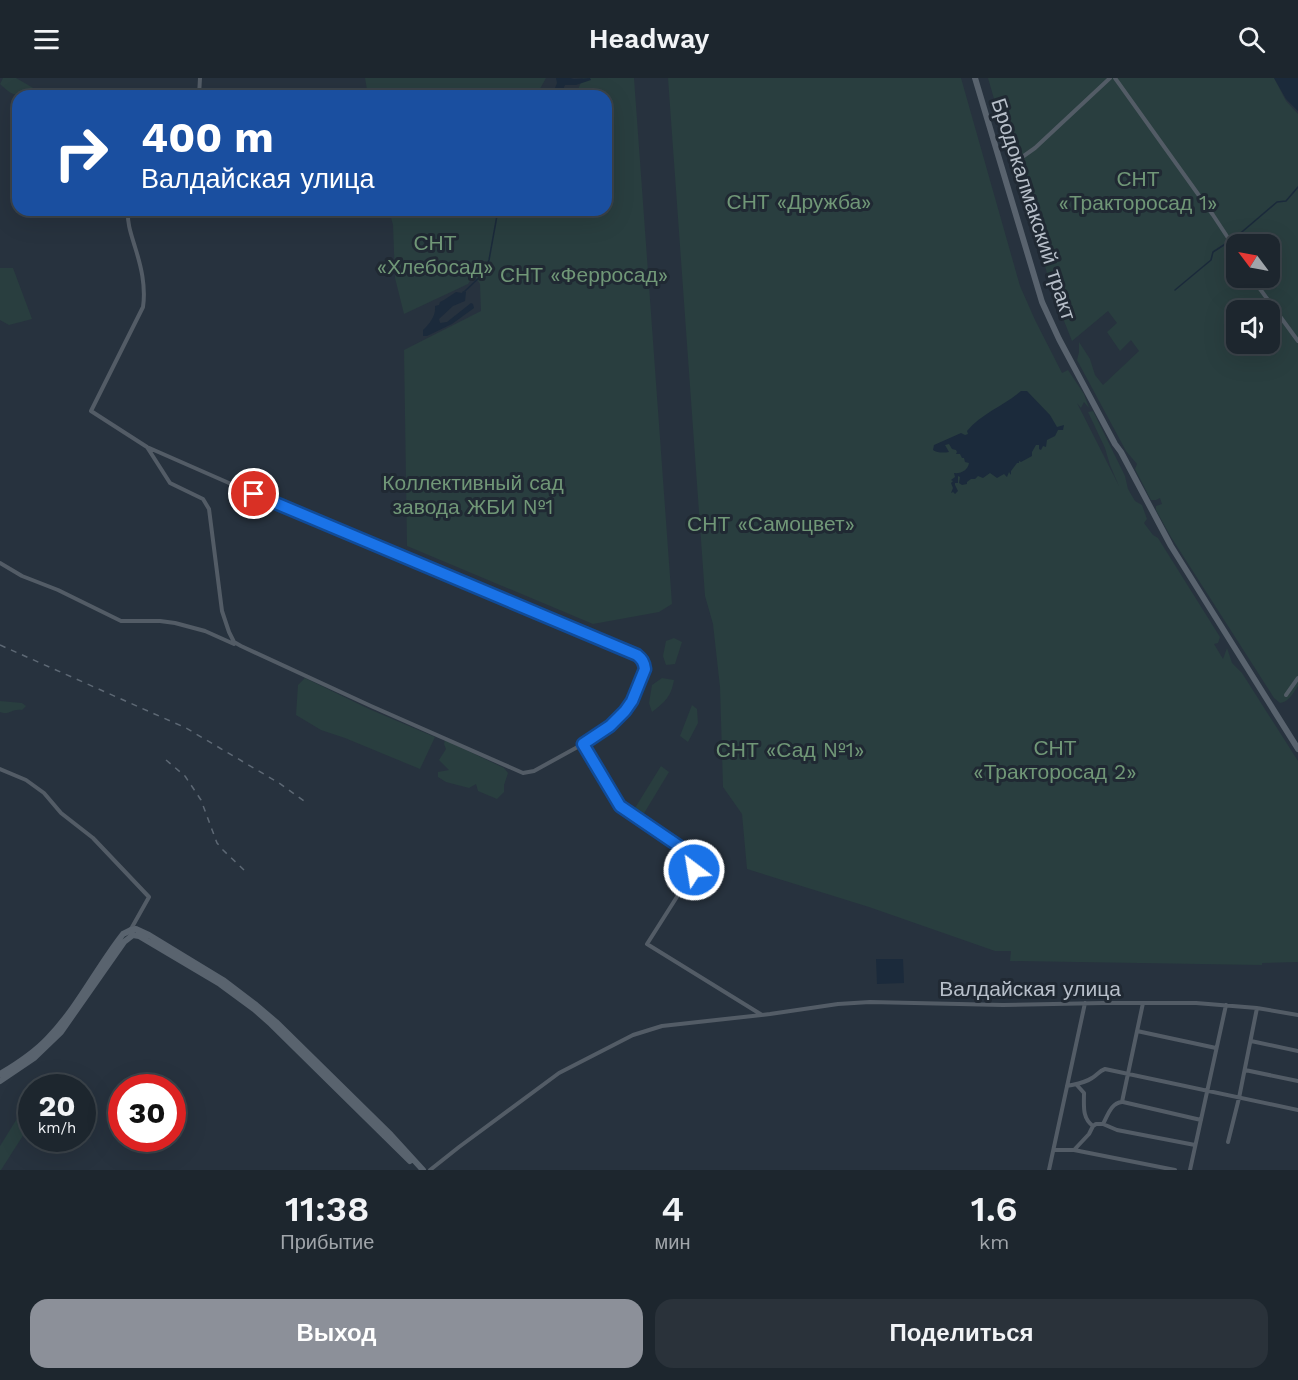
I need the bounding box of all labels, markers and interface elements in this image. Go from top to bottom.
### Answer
icon: menu [30,23,63,56]
text: Headway [589,23,709,55]
icon: search [1235,23,1268,56]
street label: Бродокалмакский тракт [986,95,1082,324]
text: 400 m [141,113,274,162]
icon: right [42,114,120,192]
text: Валдайская улица [141,163,375,195]
park label: СНТ «Тракторосад 1» [1059,166,1217,215]
park label: СНТ «Дружба» [727,189,871,214]
park label: СНТ «Хлебосад» [377,230,493,279]
north arrow [1226,234,1280,288]
map controls [1226,234,1280,354]
park label: СНТ «Ферросад» [500,262,668,287]
button: sound [1226,300,1280,354]
pin [228,468,279,519]
park label: Коллективный сад завода ЖБИ №1 [382,470,564,519]
icon: arrive [237,477,270,510]
park label: СНТ «Самоцвет» [687,511,855,536]
park label: СНТ «Тракторосад 2» [973,735,1137,784]
park label: СНТ «Сад №1» [716,737,864,762]
position arrow [662,838,726,902]
street label: Валдайская улица [939,976,1121,1001]
speed limit sign: 30 [108,1074,186,1152]
text: 20 [38,1088,76,1123]
text: km/h [38,1119,76,1137]
text: 11:38 [285,1188,369,1230]
text: 4 [661,1188,684,1230]
text: 1.6 [971,1188,1018,1230]
text: Прибытие [280,1230,374,1254]
text: мин [655,1230,691,1254]
text: km [979,1230,1009,1254]
button: Выход [30,1299,643,1368]
button: Поделиться [655,1299,1268,1368]

